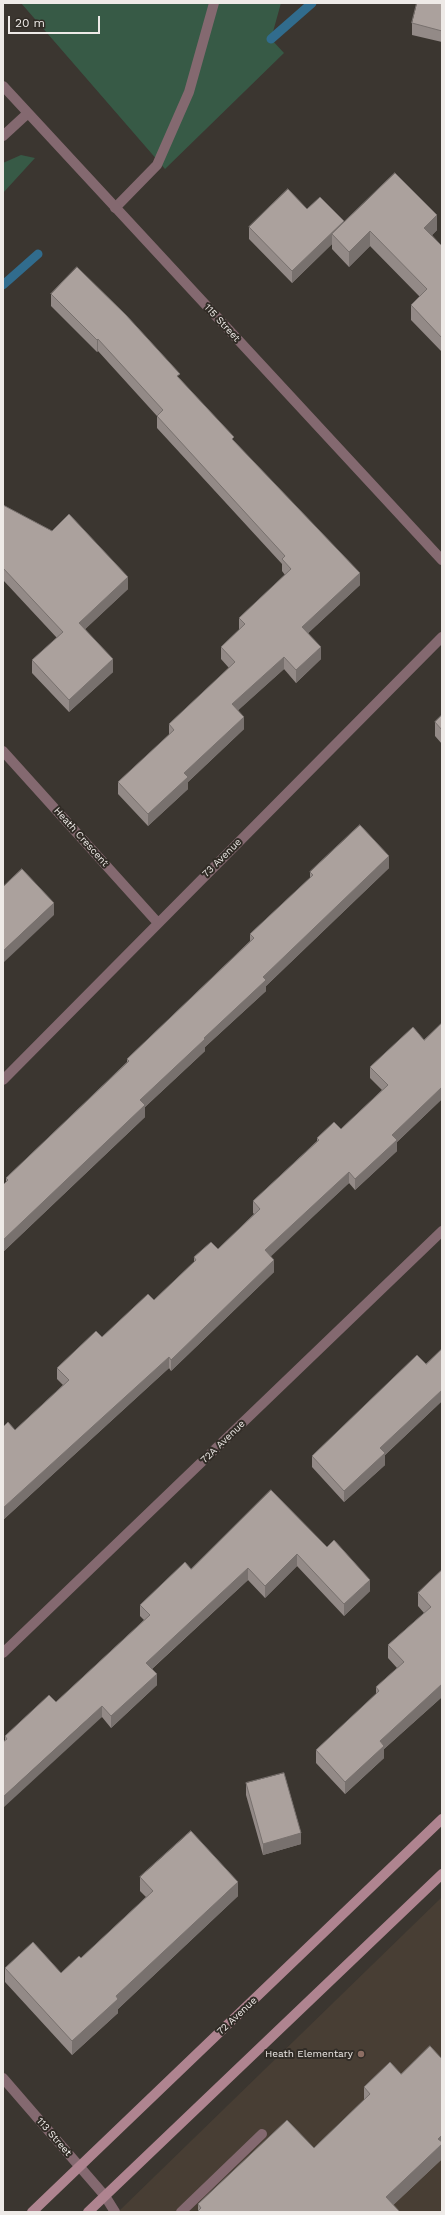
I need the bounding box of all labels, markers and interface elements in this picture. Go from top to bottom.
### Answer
scale bar [10,8,102,34]
text: 20 m [15,16,45,30]
street label: 115 Street [202,302,242,344]
street label: Heath Crescent [51,805,111,869]
street label: 73 Avenue [200,836,244,880]
street label: 72A Avenue [198,1418,248,1466]
street label: 72 Avenue [215,1994,259,2038]
place label: Heath Elementary [265,2048,353,2060]
marker: Heath Elementary [356,2049,366,2059]
street label: 113 Street [34,2115,74,2159]

